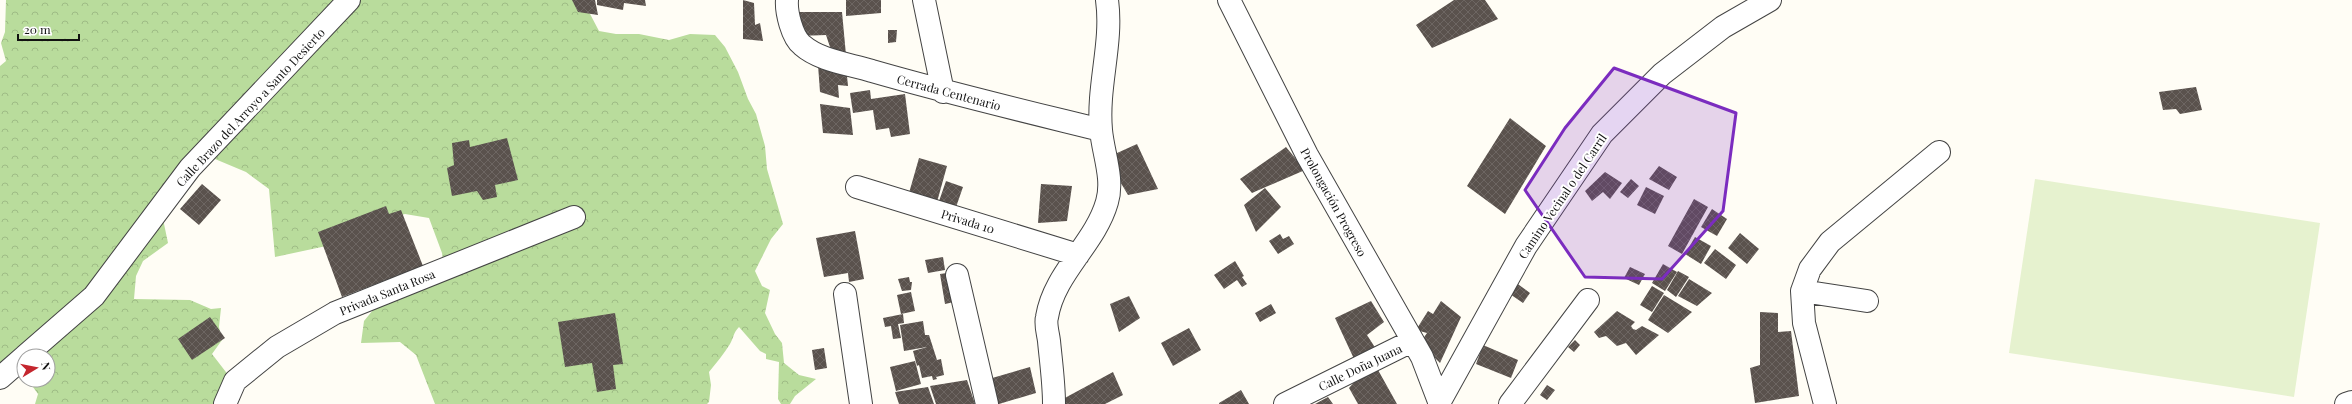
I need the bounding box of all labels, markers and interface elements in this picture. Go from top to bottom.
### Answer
scale bar [18,16,79,42]
text: 20 m [24,21,51,37]
street label: Calle Brazo del Arroyo a Santo Desierto [172,24,328,190]
street label: Cerrada Centenario [895,70,1003,114]
street label: Camino Vecinal o del Carril [1514,130,1610,262]
street label: Prolongación Progreso [1297,145,1371,260]
street label: Privada 10 [939,205,997,237]
street label: Privada Santa Rosa [337,266,437,318]
street label: Calle Doña Juana [1316,340,1404,394]
north arrow [16,348,56,388]
text: N [38,361,54,371]

